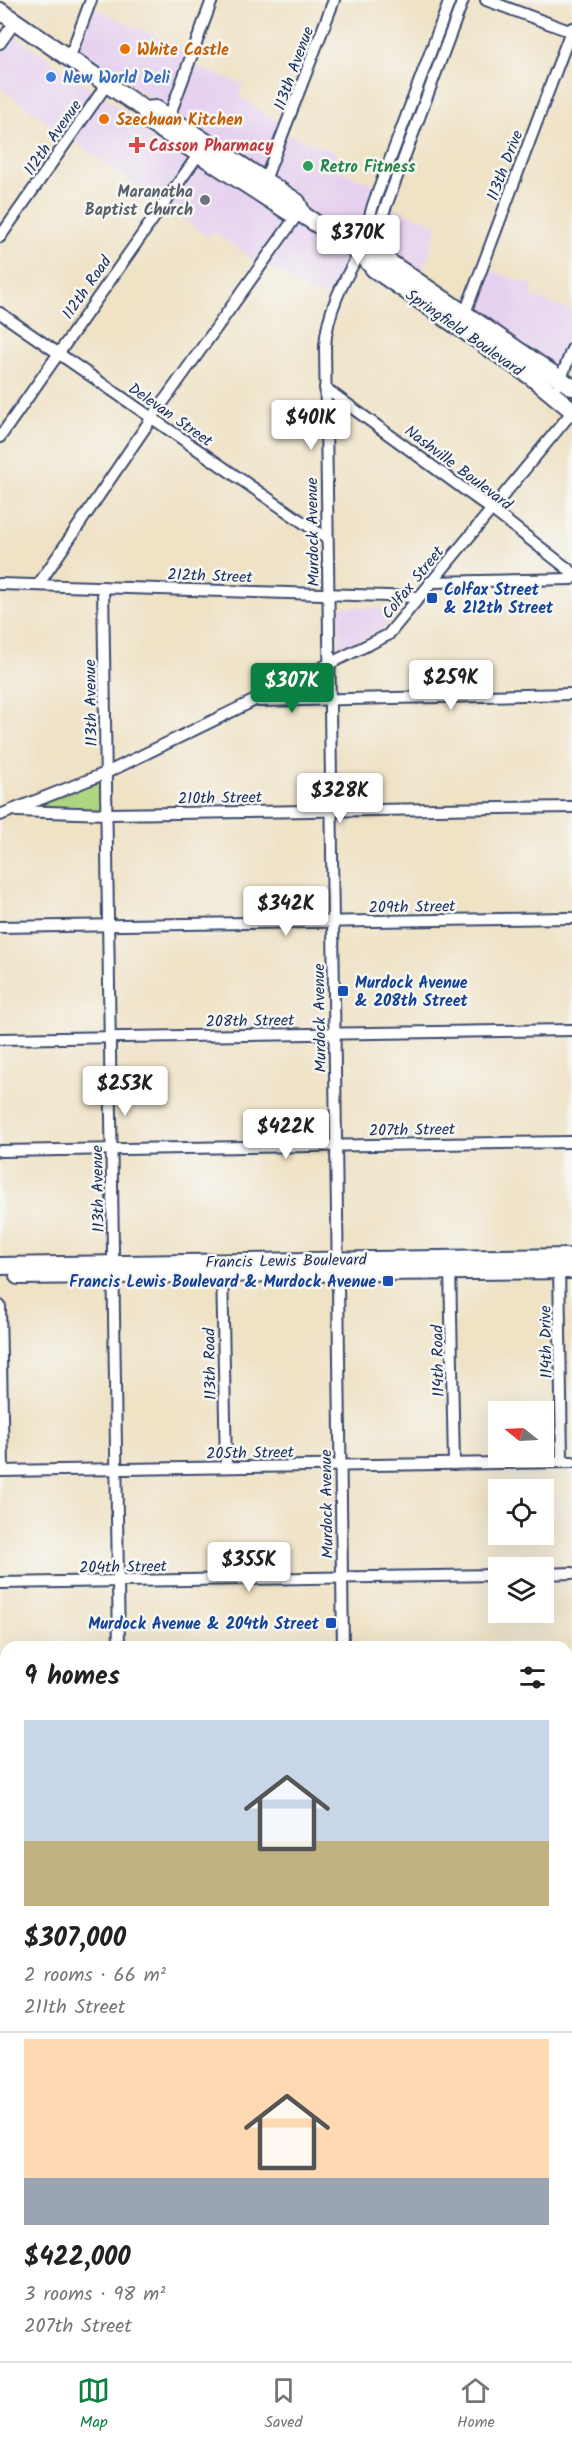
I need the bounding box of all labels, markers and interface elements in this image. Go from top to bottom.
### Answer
street label: 113th Avenue [268,23,321,114]
place label: White Castle [137,38,229,63]
marker: White Castle [118,42,132,56]
place label: New World Deli [63,66,171,91]
marker: New World Deli [44,70,58,84]
street label: 112th Avenue [18,95,89,181]
place label: Szechuan Kitchen [116,108,243,133]
marker: Szechuan Kitchen [97,112,111,126]
street label: 113th Drive [481,127,530,204]
place label: Casson Pharmacy [149,134,274,159]
marker: Casson Pharmacy [130,138,144,152]
place label: Retro Fitness [320,155,416,180]
marker: Retro Fitness [301,159,315,173]
place label: Maranatha Baptist Church [85,180,193,223]
marker: Maranatha Baptist Church [198,193,212,207]
pin: $370K [316,215,400,266]
text: $370K [331,218,385,250]
street label: 112th Road [56,250,119,325]
street label: Springfield Boulevard [400,283,529,384]
street label: Delevan Street [123,377,218,454]
pin: $401K [269,400,353,451]
text: $401K [285,403,337,435]
street label: Nashville Boulevard [399,419,518,518]
street label: Murdock Avenue [300,477,327,587]
street label: Colfax Street [376,540,451,625]
street label: 212th Street [167,563,254,591]
place label: Colfax Street & 212th Street [444,578,554,621]
marker: Colfax Street & 212th Street [425,591,439,605]
street label: 113th Avenue [78,659,105,747]
pin: $259K [409,660,493,711]
pin: $307K [250,663,334,714]
text: $259K [423,663,479,695]
text: $307K [265,666,319,698]
pin: $328K [298,773,382,824]
text: $328K [311,776,369,808]
street label: 210th Street [178,785,263,812]
pin: $342K [244,886,328,937]
text: $342K [257,889,315,921]
street label: 209th Street [368,894,456,921]
street label: Murdock Avenue [307,963,334,1073]
place label: Murdock Avenue & 208th Street [355,971,469,1014]
marker: Murdock Avenue & 208th Street [336,984,350,998]
street label: 208th Street [205,1008,295,1035]
pin: $253K [83,1066,167,1117]
text: $253K [97,1069,153,1101]
pin: $422K [244,1109,328,1160]
text: $422K [257,1112,315,1144]
street label: 207th Street [369,1117,456,1144]
street label: 113th Avenue [85,1145,112,1233]
street label: Francis Lewis Boulevard [205,1248,368,1275]
place label: Francis Lewis Boulevard & Murdock Avenue [69,1270,376,1295]
marker: Francis Lewis Boulevard & Murdock Avenue [381,1274,395,1288]
street label: 114th Drive [533,1305,560,1379]
street label: 114th Road [425,1324,452,1397]
street label: 113th Road [197,1327,224,1400]
north arrow [488,1401,554,1467]
map controls [488,1401,554,1623]
street label: 205th Street [206,1440,295,1467]
street label: Murdock Avenue [314,1449,341,1559]
button: locate [488,1479,554,1545]
pin: $355K [207,1542,291,1593]
text: $355K [221,1545,277,1577]
street label: 204th Street [79,1554,168,1581]
button: layers [488,1557,554,1623]
place label: Murdock Avenue & 204th Street [88,1612,320,1637]
marker: Murdock Avenue & 204th Street [324,1616,338,1630]
text: 9 homes [24,1656,120,1698]
icon: filters [516,1661,549,1694]
icon: home [233,1759,341,1867]
text: $307,000 [24,1918,126,1960]
text: 2 rooms · 66 m² [24,1960,166,1992]
text: 211th Street [24,1992,125,2024]
icon: home [233,2078,341,2186]
text: $422,000 [24,2237,131,2279]
text: 3 rooms · 98 m² [24,2279,165,2311]
text: 207th Street [24,2311,132,2343]
tab: Map [77,2374,110,2435]
tab: Saved [265,2374,303,2435]
tab: Home [457,2374,495,2435]

